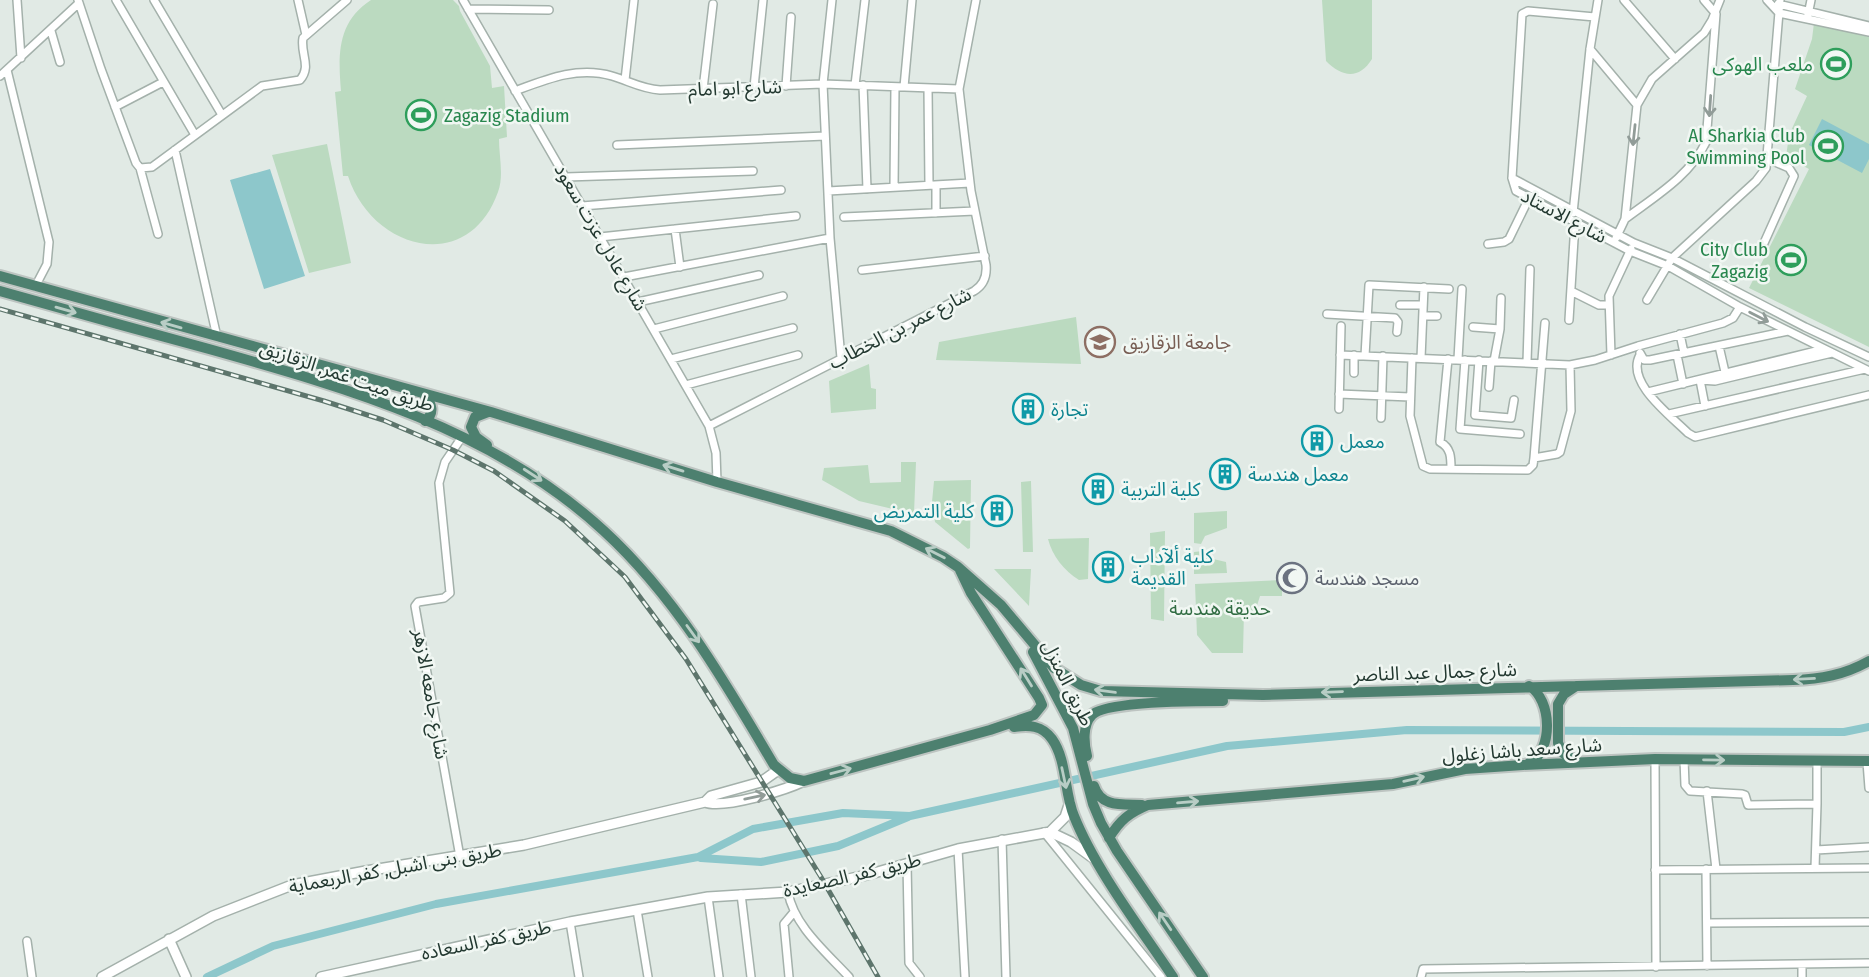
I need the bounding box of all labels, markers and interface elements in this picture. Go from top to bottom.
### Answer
sports icon: ملعب الهوكى [1819,47,1853,81]
place label: ملعب الهوكى [1712,53,1813,76]
street label: شارع ابو امام [688,75,782,104]
one-way arrow [1703,94,1716,117]
sports icon: Zagazig Stadium [404,98,438,132]
place label: Zagazig Stadium [444,104,570,127]
one-way arrow [1628,123,1641,146]
place label: Al Sharkia Club Swimming Pool [1687,124,1805,169]
sports icon: Al Sharkia Club Swimming Pool [1811,129,1845,163]
street label: شارع عادل عزت سعود [548,159,653,316]
street label: شارع الاستاد [1516,184,1611,250]
place label: City Club Zagazig [1700,238,1768,283]
sports icon: City Club Zagazig [1774,243,1808,277]
street label: شارع عمر بن الخطاب [825,282,976,376]
one-way arrow [55,304,77,317]
one-way arrow [1748,310,1769,324]
one-way arrow [161,318,183,331]
school or university icon: جامعة الزقازيق [1083,325,1117,359]
place label: جامعة الزقازيق [1123,331,1231,354]
street label: طريق ميت غمر, الزقازيق [257,336,437,417]
building icon: تجارة [1011,392,1045,426]
place label: تجارة [1051,398,1088,421]
building icon: معمل [1300,424,1334,458]
place label: معمل [1340,430,1385,453]
building icon: معمل هندسة [1208,457,1242,491]
one-way arrow [662,461,684,474]
place label: معمل هندسة [1248,463,1349,486]
one-way arrow [522,468,542,482]
building icon: كلية التربية [1081,472,1115,506]
place label: كلية التربية [1121,478,1201,501]
building icon: كلية التمريض [980,494,1014,528]
place label: كلية التمريض [874,500,975,523]
place label: كلية ألآداب القديمة [1131,545,1214,590]
one-way arrow [925,546,946,560]
building icon: كلية ألآداب القديمة [1091,550,1125,584]
mosque icon: مسجد هندسة [1275,561,1309,595]
place label: مسجد هندسة [1315,567,1419,590]
park label: حديقة هندسة [1169,597,1271,620]
one-way arrow [685,625,700,644]
street label: شارع جامعه الازهر [406,626,454,761]
street label: طريق المنزل [1037,636,1099,730]
street label: شارع جمال عبد الناصر [1352,658,1517,688]
one-way arrow [1019,667,1033,687]
one-way arrow [1793,673,1816,686]
one-way arrow [1094,684,1117,697]
one-way arrow [1321,686,1344,699]
street label: شارع سعد باشا زغلول [1441,733,1603,769]
one-way arrow [1702,753,1725,767]
one-way arrow [830,763,852,776]
one-way arrow [1059,767,1072,789]
one-way arrow [1402,772,1425,785]
one-way arrow [743,789,766,803]
one-way arrow [1176,795,1199,808]
street label: طريق بنى اشبل, كفر الربعماية [287,838,503,898]
street label: طريق كفر الصعايدة [781,848,923,902]
one-way arrow [1158,911,1172,931]
street label: طريق كفر السعاده [419,915,553,965]

